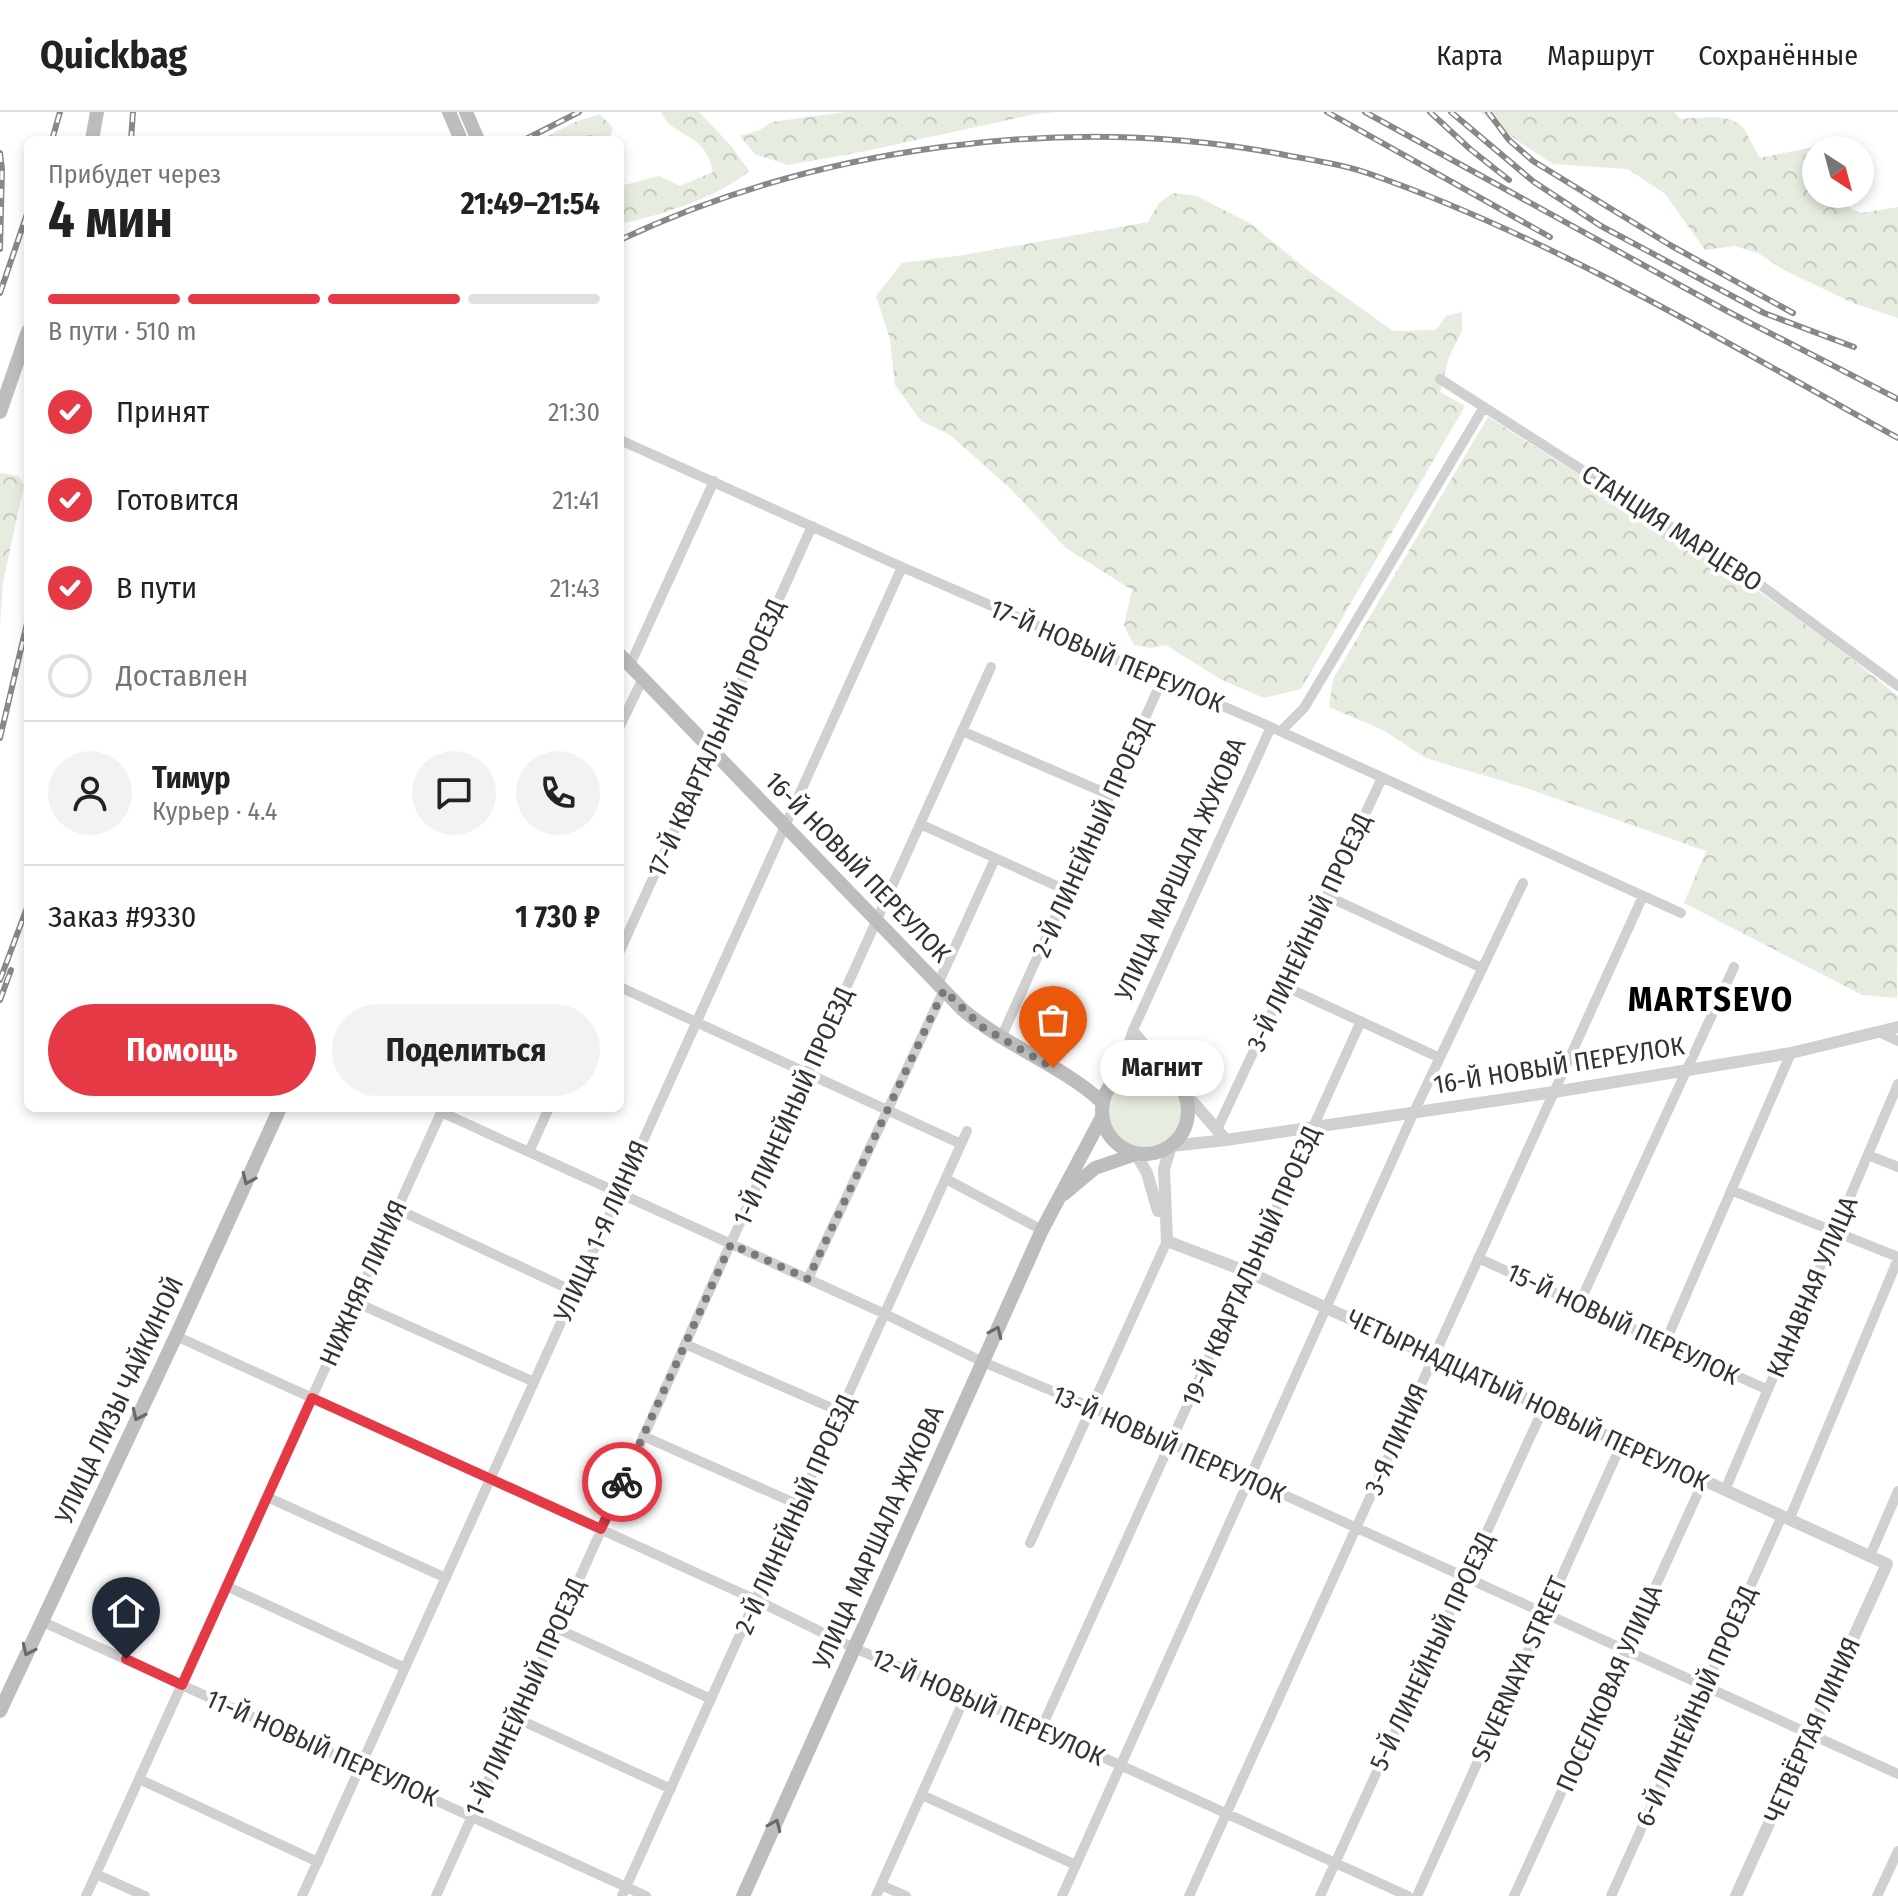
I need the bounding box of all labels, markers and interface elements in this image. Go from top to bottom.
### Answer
text: Quickbag [40,32,187,78]
text: Карта [1436,39,1503,72]
text: Маршрут [1547,39,1654,72]
text: Сохранённые [1698,39,1858,72]
north arrow [1802,136,1874,208]
map controls [1802,136,1874,208]
text: Прибудет через [48,159,221,190]
text: 21:49–21:54 [461,186,600,222]
text: 4 мин [48,188,173,251]
text: В пути · 510 m [48,316,196,347]
icon: check [48,390,92,434]
text: Принят [116,394,209,430]
text: 21:30 [548,397,600,428]
street label: СТАНЦИЯ МАРЦЕВО [1576,458,1768,598]
icon: check [48,478,92,522]
text: Готовится [116,482,239,518]
text: 21:41 [552,485,600,516]
icon: check [48,566,92,610]
text: В пути [116,570,197,606]
text: 21:43 [550,573,600,604]
street label: 17-Й НОВЫЙ ПЕРЕУЛОК [985,593,1228,720]
street label: 17-Й КВАРТАЛЬНЫЙ ПРОЕЗД [641,594,792,882]
text: Доставлен [116,658,248,694]
street label: 2-Й ЛИНЕЙНЫЙ ПРОЕЗД [1026,713,1159,962]
street label: УЛИЦА МАРШАЛА ЖУКОВА [1108,733,1253,1006]
button: person [48,751,132,835]
button: chat [412,751,496,835]
button: phone [516,751,600,835]
text: Тимур [152,760,231,796]
street label: 16-Й НОВЫЙ ПЕРЕУЛОК [759,765,957,969]
text: Курьер · 4.4 [152,796,277,827]
street label: 3-Й ЛИНЕЙНЫЙ ПРОЕЗД [1241,808,1378,1056]
text: Заказ #9330 [48,899,196,935]
text: 1 730 ₽ [515,899,600,935]
district label: MARTSEVO [1628,979,1794,1020]
street label: 1-Й ЛИНЕЙНЫЙ ПРОЕЗД [727,982,860,1230]
pin [1019,986,1087,1068]
icon: bag [1031,998,1075,1042]
button: Помощь [48,1004,316,1096]
button: Поделиться [332,1004,600,1096]
street label: 16-Й НОВЫЙ ПЕРЕУЛОК [1432,1030,1687,1101]
callout: Магнит [1101,1040,1225,1096]
text: Магнит [1122,1052,1202,1083]
street label: 19-Й КВАРТАЛЬНЫЙ ПРОЕЗД [1176,1121,1327,1411]
street label: УЛИЦА 1-Я ЛИНИЯ [547,1136,655,1328]
one-way arrow [241,1171,257,1185]
street label: КАНАВНАЯ УЛИЦА [1760,1192,1865,1382]
street label: НИЖНЯЯ ЛИНИЯ [313,1196,414,1371]
street label: 15-Й НОВЫЙ ПЕРЕУЛОК [1502,1257,1744,1392]
street label: УЛИЦА ЛИЗЫ ЧАЙКИНОЙ [48,1272,190,1529]
street label: ЧЕТЫРНАДЦАТЫЙ НОВЫЙ ПЕРЕУЛОК [1342,1303,1714,1498]
one-way arrow [986,1326,1002,1341]
street label: 13-Й НОВЫЙ ПЕРЕУЛОК [1047,1379,1290,1510]
street label: 3-Я ЛИНИЯ [1358,1379,1435,1499]
street label: 2-Й ЛИНЕЙНЫЙ ПРОЕЗД [729,1390,862,1639]
street label: УЛИЦА МАРШАЛА ЖУКОВА [806,1401,951,1674]
one-way arrow [132,1407,148,1421]
courier [582,1442,662,1522]
icon: bike [600,1460,644,1504]
street label: 5-Й ЛИНЕЙНЫЙ ПРОЕЗД [1364,1527,1501,1775]
street label: SEVERNAYA STREET [1465,1572,1574,1767]
street label: 1-Й ЛИНЕЙНЫЙ ПРОЕЗД [459,1573,592,1821]
pin [92,1577,160,1659]
street label: ПОСЕЛКОВАЯ УЛИЦА [1550,1580,1669,1796]
street label: 6-Й ЛИНЕЙНЫЙ ПРОЕЗД [1629,1581,1764,1831]
icon: home [104,1589,148,1633]
street label: ЧЕТВЁРТАЯ ЛИНИЯ [1758,1633,1867,1828]
one-way arrow [22,1642,38,1656]
street label: 12-Й НОВЫЙ ПЕРЕУЛОК [866,1642,1109,1773]
street label: 11-Й НОВЫЙ ПЕРЕУЛОК [201,1683,442,1814]
one-way arrow [765,1819,781,1833]

